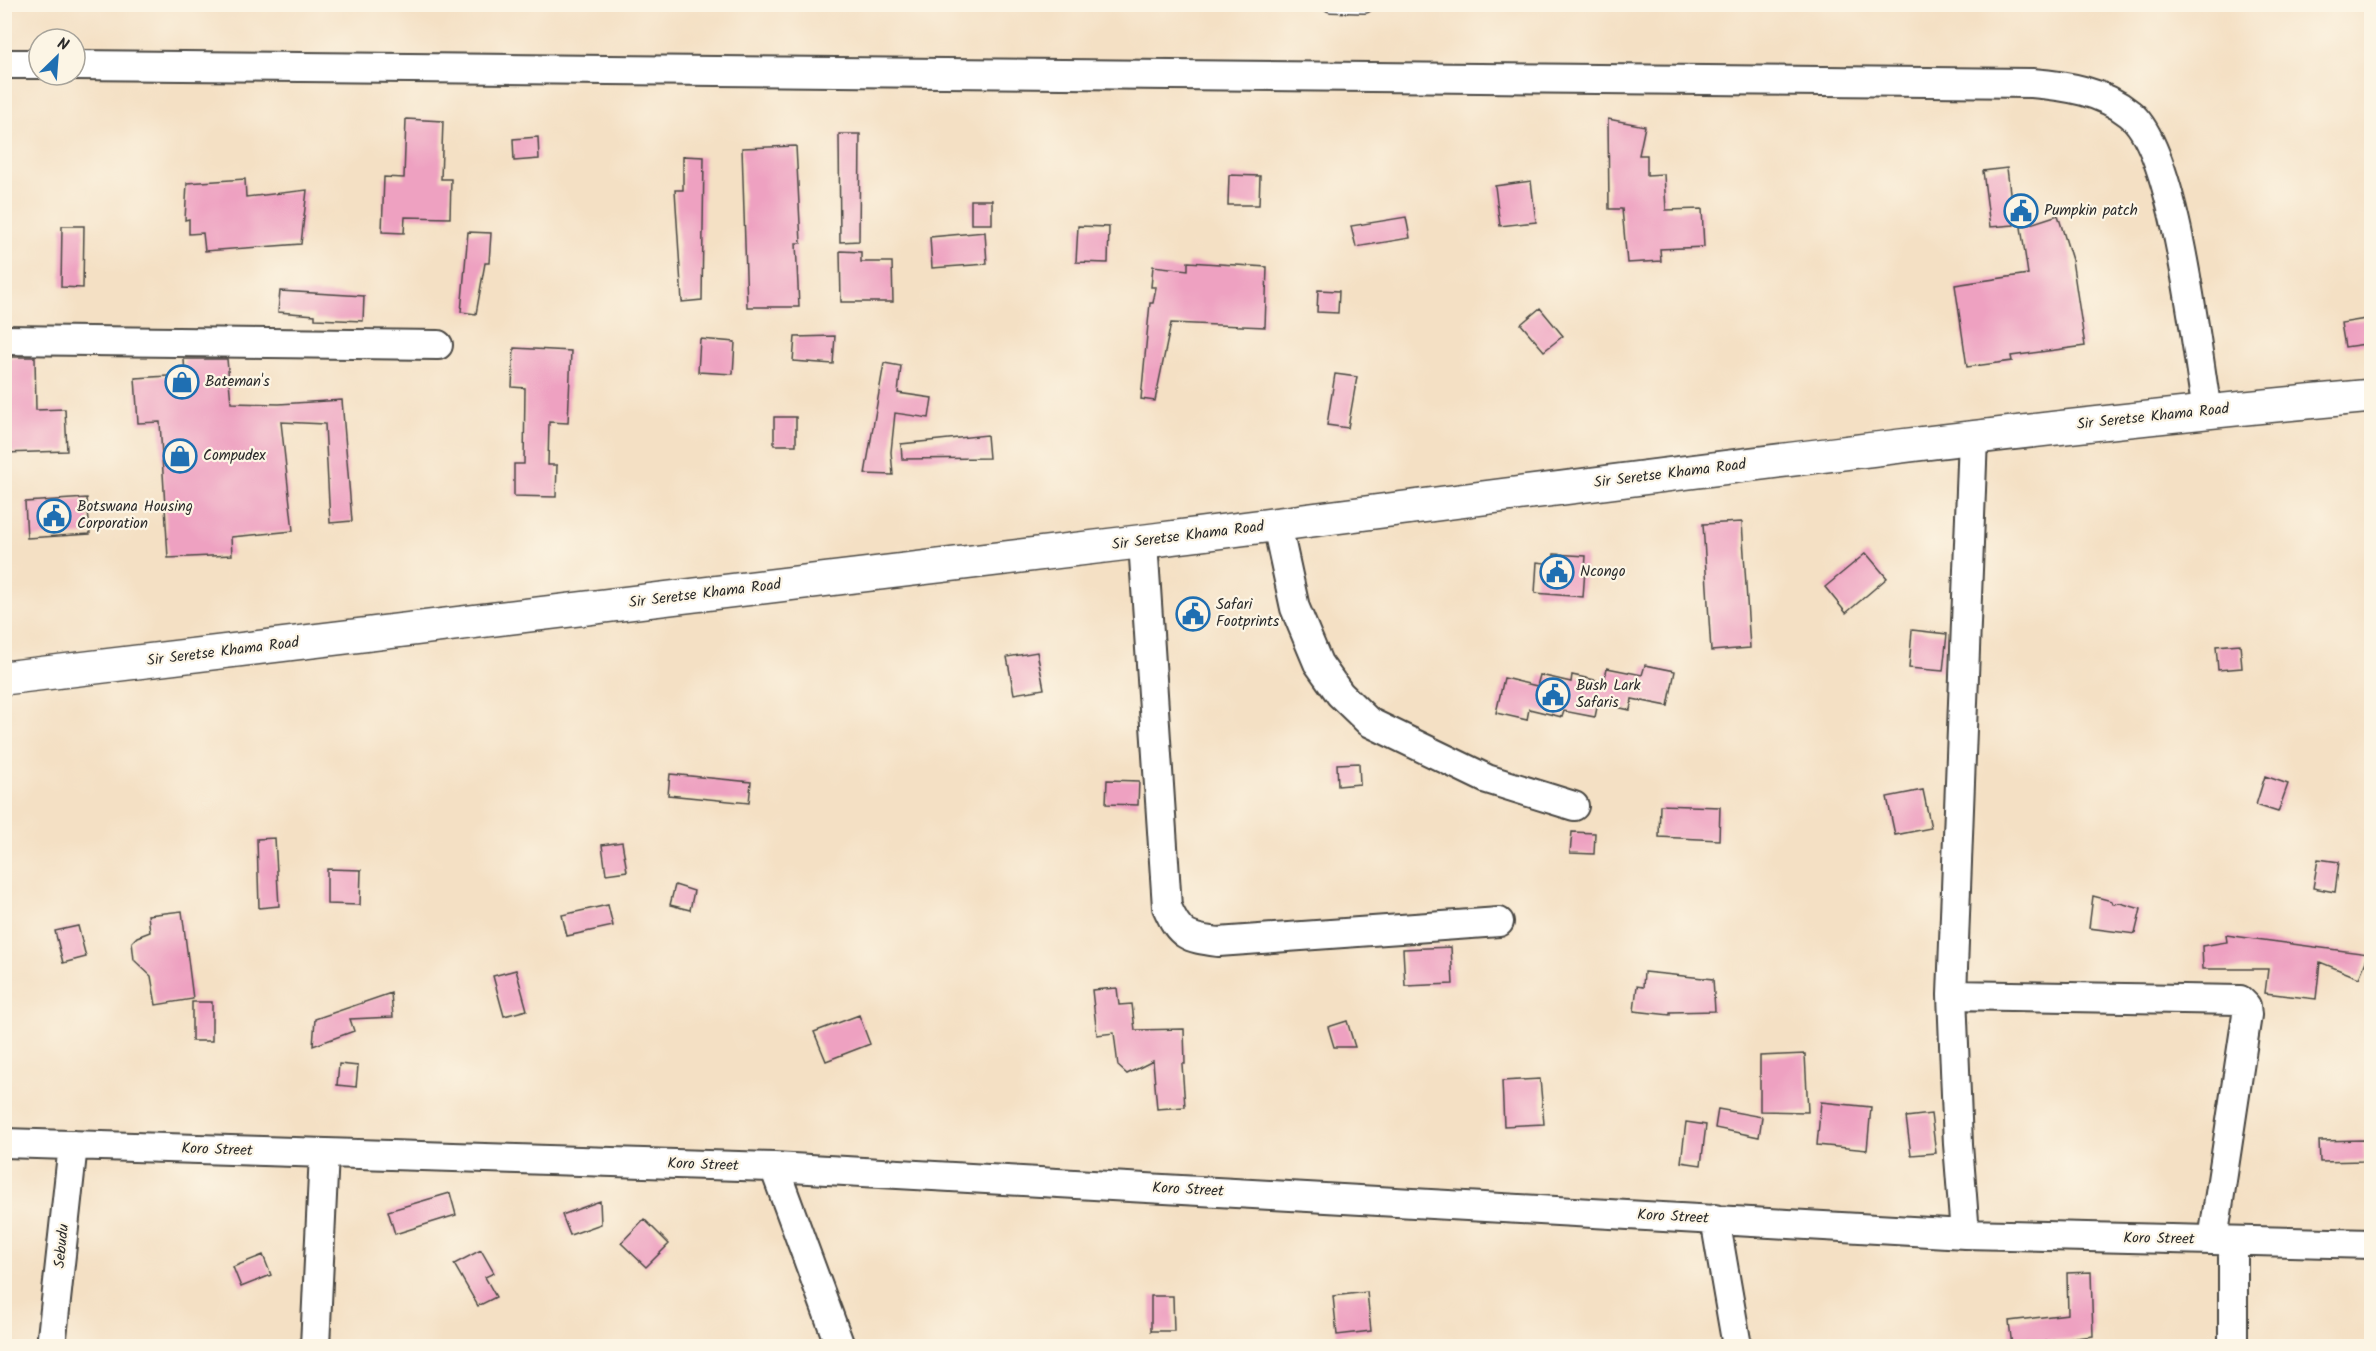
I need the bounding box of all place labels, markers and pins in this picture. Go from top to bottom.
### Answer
public building icon: Pumpkin patch [2003,193,2039,229]
place label: Pumpkin patch [2044,199,2138,223]
shop icon: Bateman's [164,364,200,400]
place label: Bateman's [205,370,270,394]
shop icon: Compudex [162,438,198,474]
place label: Compudex [203,444,266,468]
place label: Botswana Housing Corporation [77,495,193,536]
public building icon: Botswana Housing Corporation [36,498,72,534]
public building icon: Ncongo [1539,554,1575,590]
place label: Ncongo [1580,560,1626,584]
place label: Safari Footprints [1216,593,1280,634]
public building icon: Safari Footprints [1175,596,1211,632]
place label: Bush Lark Safaris [1576,674,1641,715]
public building icon: Bush Lark Safaris [1535,677,1571,713]

